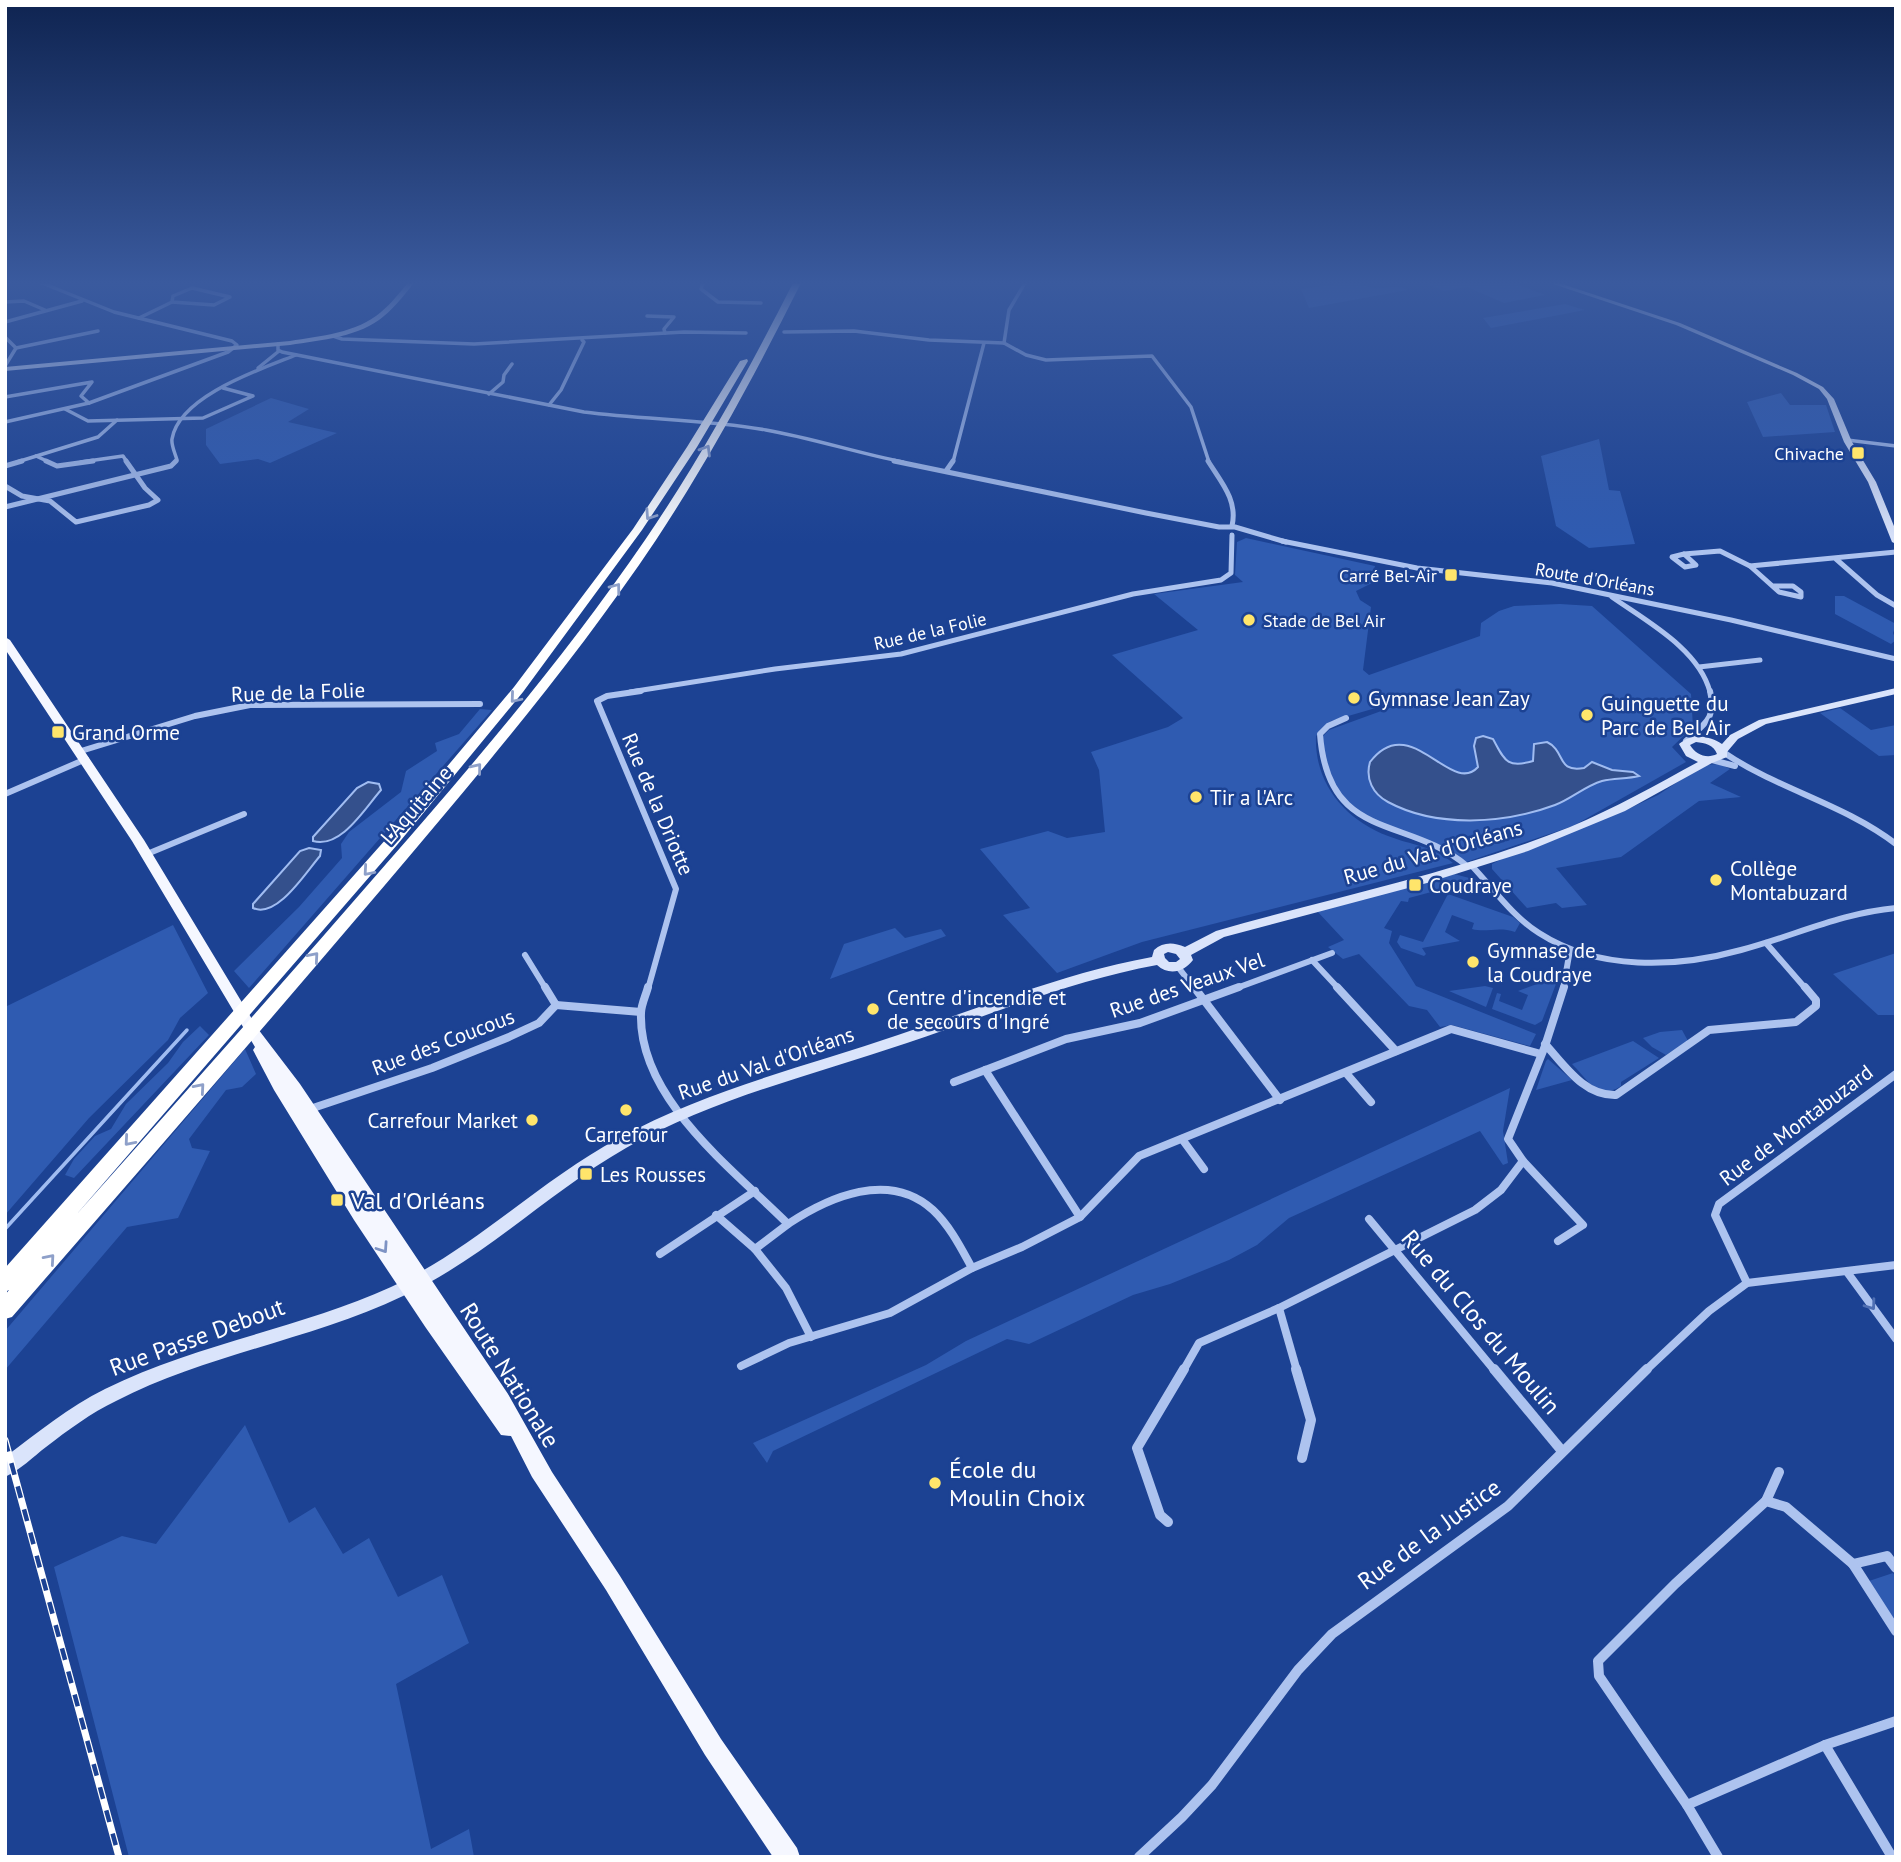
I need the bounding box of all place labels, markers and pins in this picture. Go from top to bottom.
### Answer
place label: Chivache [1774,442,1844,465]
marker: Chivache [1850,445,1866,461]
place label: Carré Bel-Air [1339,564,1437,587]
marker: Carré Bel-Air [1443,567,1459,583]
place label: Stade de Bel Air [1263,609,1385,632]
marker: Stade de Bel Air [1241,612,1257,628]
place label: Gymnase Jean Zay [1368,685,1530,712]
marker: Gymnase Jean Zay [1346,690,1362,706]
place label: Guinguette du Parc de Bel Air [1601,690,1731,741]
marker: Guinguette du Parc de Bel Air [1579,707,1595,723]
place label: Grand Orme [72,719,180,746]
marker: Grand Orme [50,724,66,740]
place label: Tir a l'Arc [1210,784,1293,811]
marker: Tir a l'Arc [1188,789,1204,805]
place label: Collège Montabuzard [1730,855,1848,906]
place label: Coudraye [1429,872,1512,899]
marker: Collège Montabuzard [1708,872,1724,888]
marker: Coudraye [1407,877,1423,893]
place label: Gymnase de la Coudraye [1487,937,1596,988]
marker: Gymnase de la Coudraye [1465,954,1481,970]
place label: Centre d'incendie et de secours d'Ingré [887,984,1066,1035]
marker: Centre d'incendie et de secours d'Ingré [865,1001,881,1017]
marker: Carrefour [618,1102,634,1118]
place label: Carrefour Market [367,1107,518,1134]
marker: Carrefour Market [524,1112,540,1128]
place label: Carrefour [584,1121,668,1148]
place label: Les Rousses [600,1161,706,1188]
marker: Les Rousses [578,1166,594,1182]
place label: Val d'Orléans [350,1185,485,1216]
marker: Val d'Orléans [329,1192,345,1208]
place label: École du Moulin Choix [949,1454,1085,1513]
marker: École du Moulin Choix [927,1475,943,1491]

